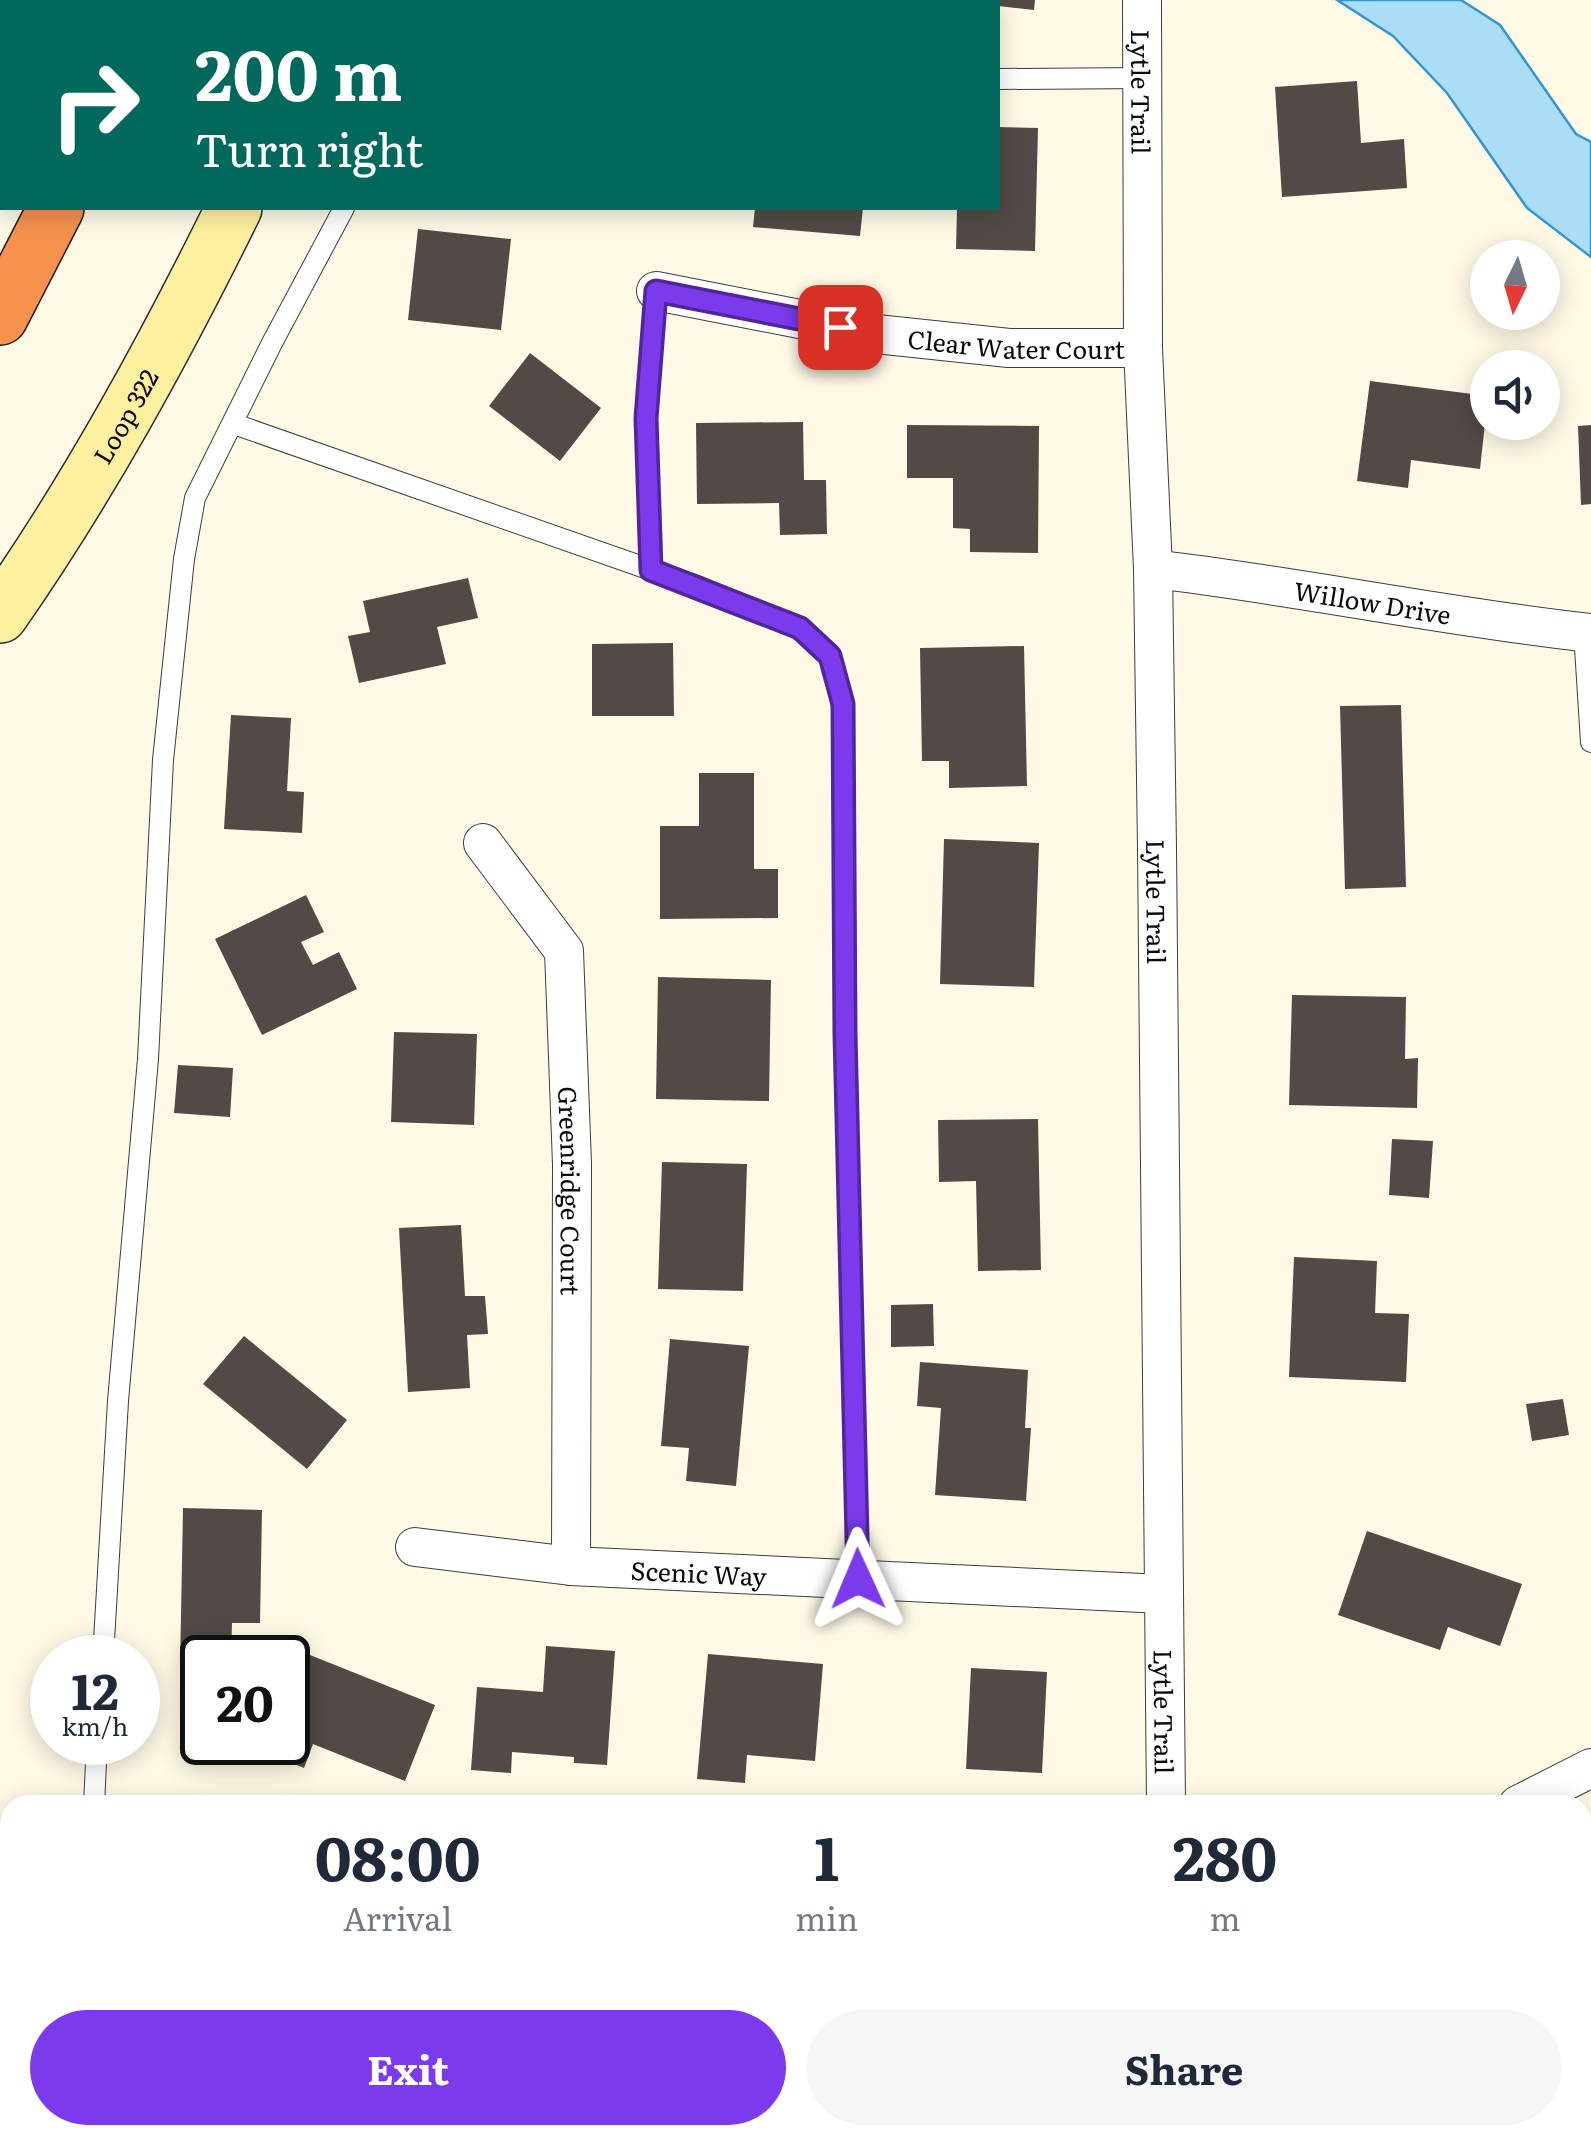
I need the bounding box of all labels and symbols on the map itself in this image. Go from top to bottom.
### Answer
street label: Lytle Trail [1124,30,1161,154]
north arrow [1470,240,1560,330]
pin [798,285,883,370]
street label: Clear Water Court [906,319,1125,367]
street label: Loop 322 [83,362,166,470]
street label: Willow Drive [1292,571,1454,632]
street label: Lytle Trail [1138,839,1177,964]
street label: Greenridge Court [551,1086,591,1295]
position arrow [806,1527,910,1631]
street label: Scenic Way [630,1550,768,1594]
speed limit sign: 20 [180,1635,310,1765]
street label: Lytle Trail [1146,1649,1184,1774]

